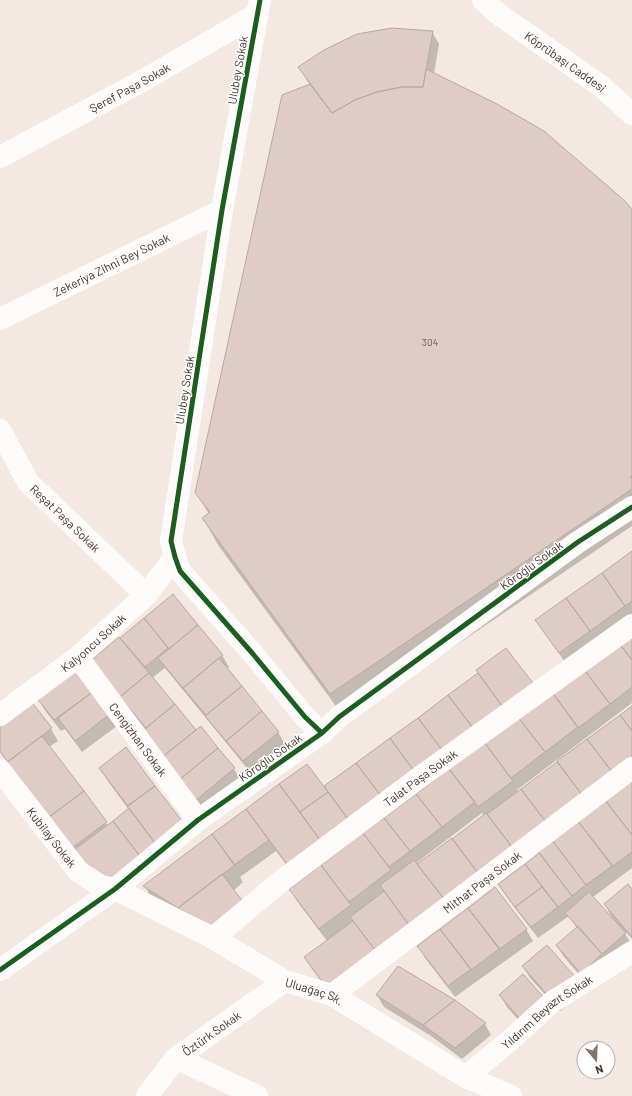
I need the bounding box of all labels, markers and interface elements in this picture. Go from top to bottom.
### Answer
street label: Köprübaşı Caddesi [522,28,609,94]
street label: Ulubey Sokak [224,35,250,105]
street label: Şeref Paşa Sokak [87,59,172,115]
street label: Zekeriya Zihni Bey Sokak [51,230,172,299]
house number: 304 [422,336,438,348]
street label: Ulubey Sokak [172,355,196,425]
street label: Reşat Paşa Sokak [28,481,103,555]
street label: Köroğlu Sokak [497,538,565,592]
street label: Kalyoncu Sokak [58,610,128,674]
street label: Cengizhan Sokak [107,700,170,779]
street label: Köroğlu Sokak [236,730,304,784]
street label: Talat Paşa Sokak [380,746,459,809]
street label: Kubilay Sokak [25,805,80,870]
street label: Mithat Paşa Sokak [440,847,524,916]
street label: Yıldırım Beyazıt Sokak [498,972,595,1052]
street label: Uluağaç Sk. [284,975,346,1007]
street label: Öztürk Sokak [179,1008,243,1058]
north arrow [576,1040,616,1080]
text: N [594,1063,605,1077]

